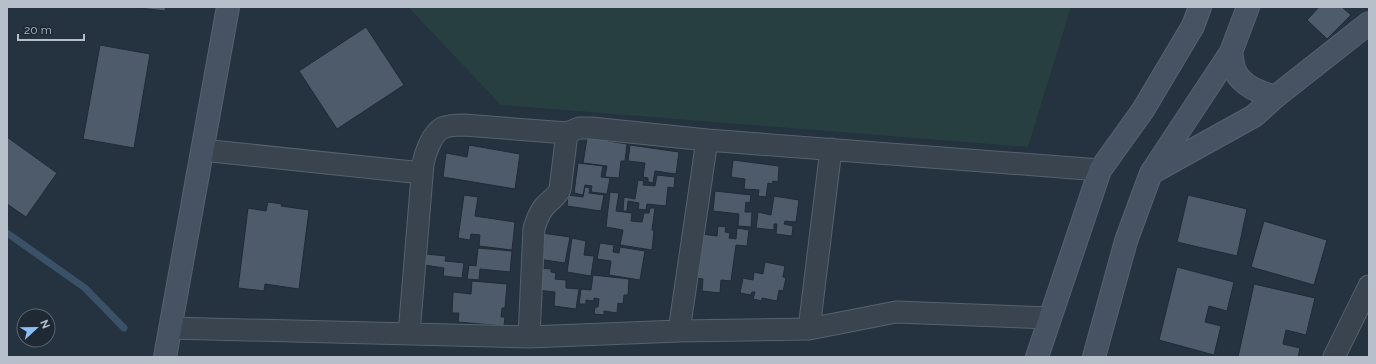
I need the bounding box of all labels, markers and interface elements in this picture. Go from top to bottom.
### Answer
scale bar [18,16,84,42]
text: 20 m [24,23,52,37]
north arrow [16,308,56,348]
text: N [37,318,52,331]

